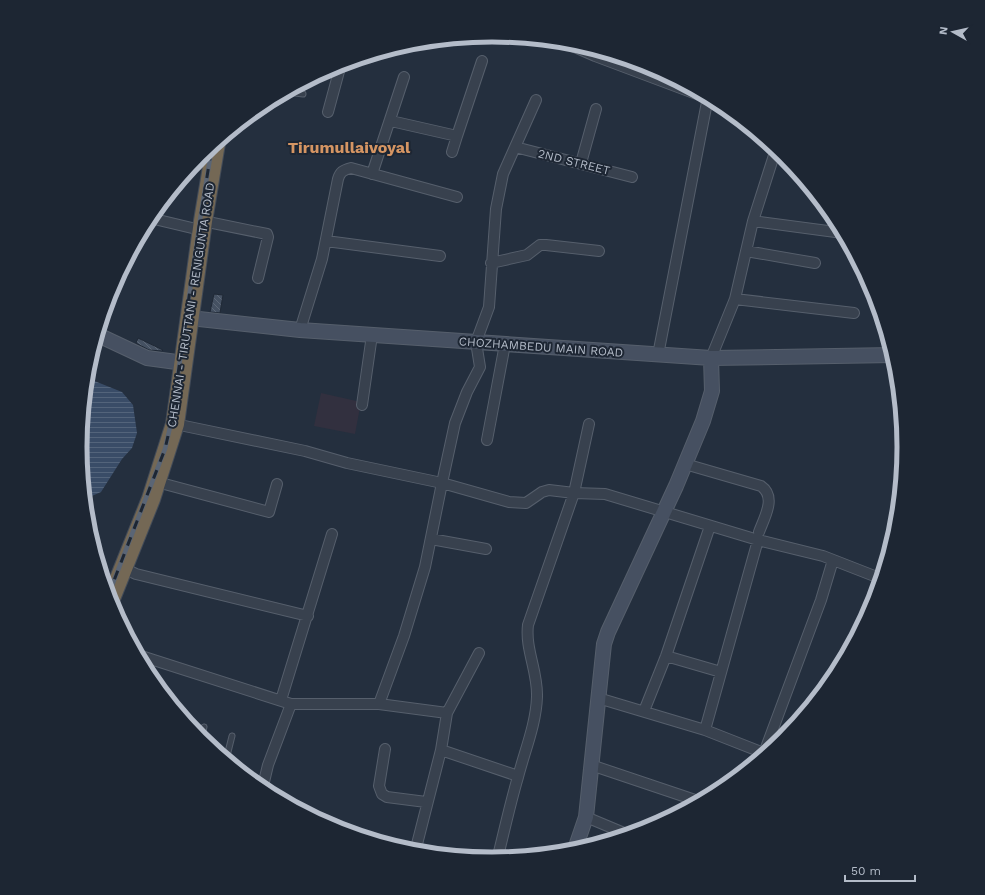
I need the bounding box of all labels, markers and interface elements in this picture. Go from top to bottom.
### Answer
north arrow [933,12,973,52]
text: N [937,26,951,36]
district label: Tirumullaivoyal [288,138,411,157]
street label: 2ND STREET [537,146,611,178]
street label: CHENNAI - TIRUTTANI - RENIGUNTA ROAD [165,181,217,429]
street label: CHOZHAMBEDU MAIN ROAD [458,334,624,360]
scale bar [845,857,915,883]
text: 50 m [851,864,881,878]

